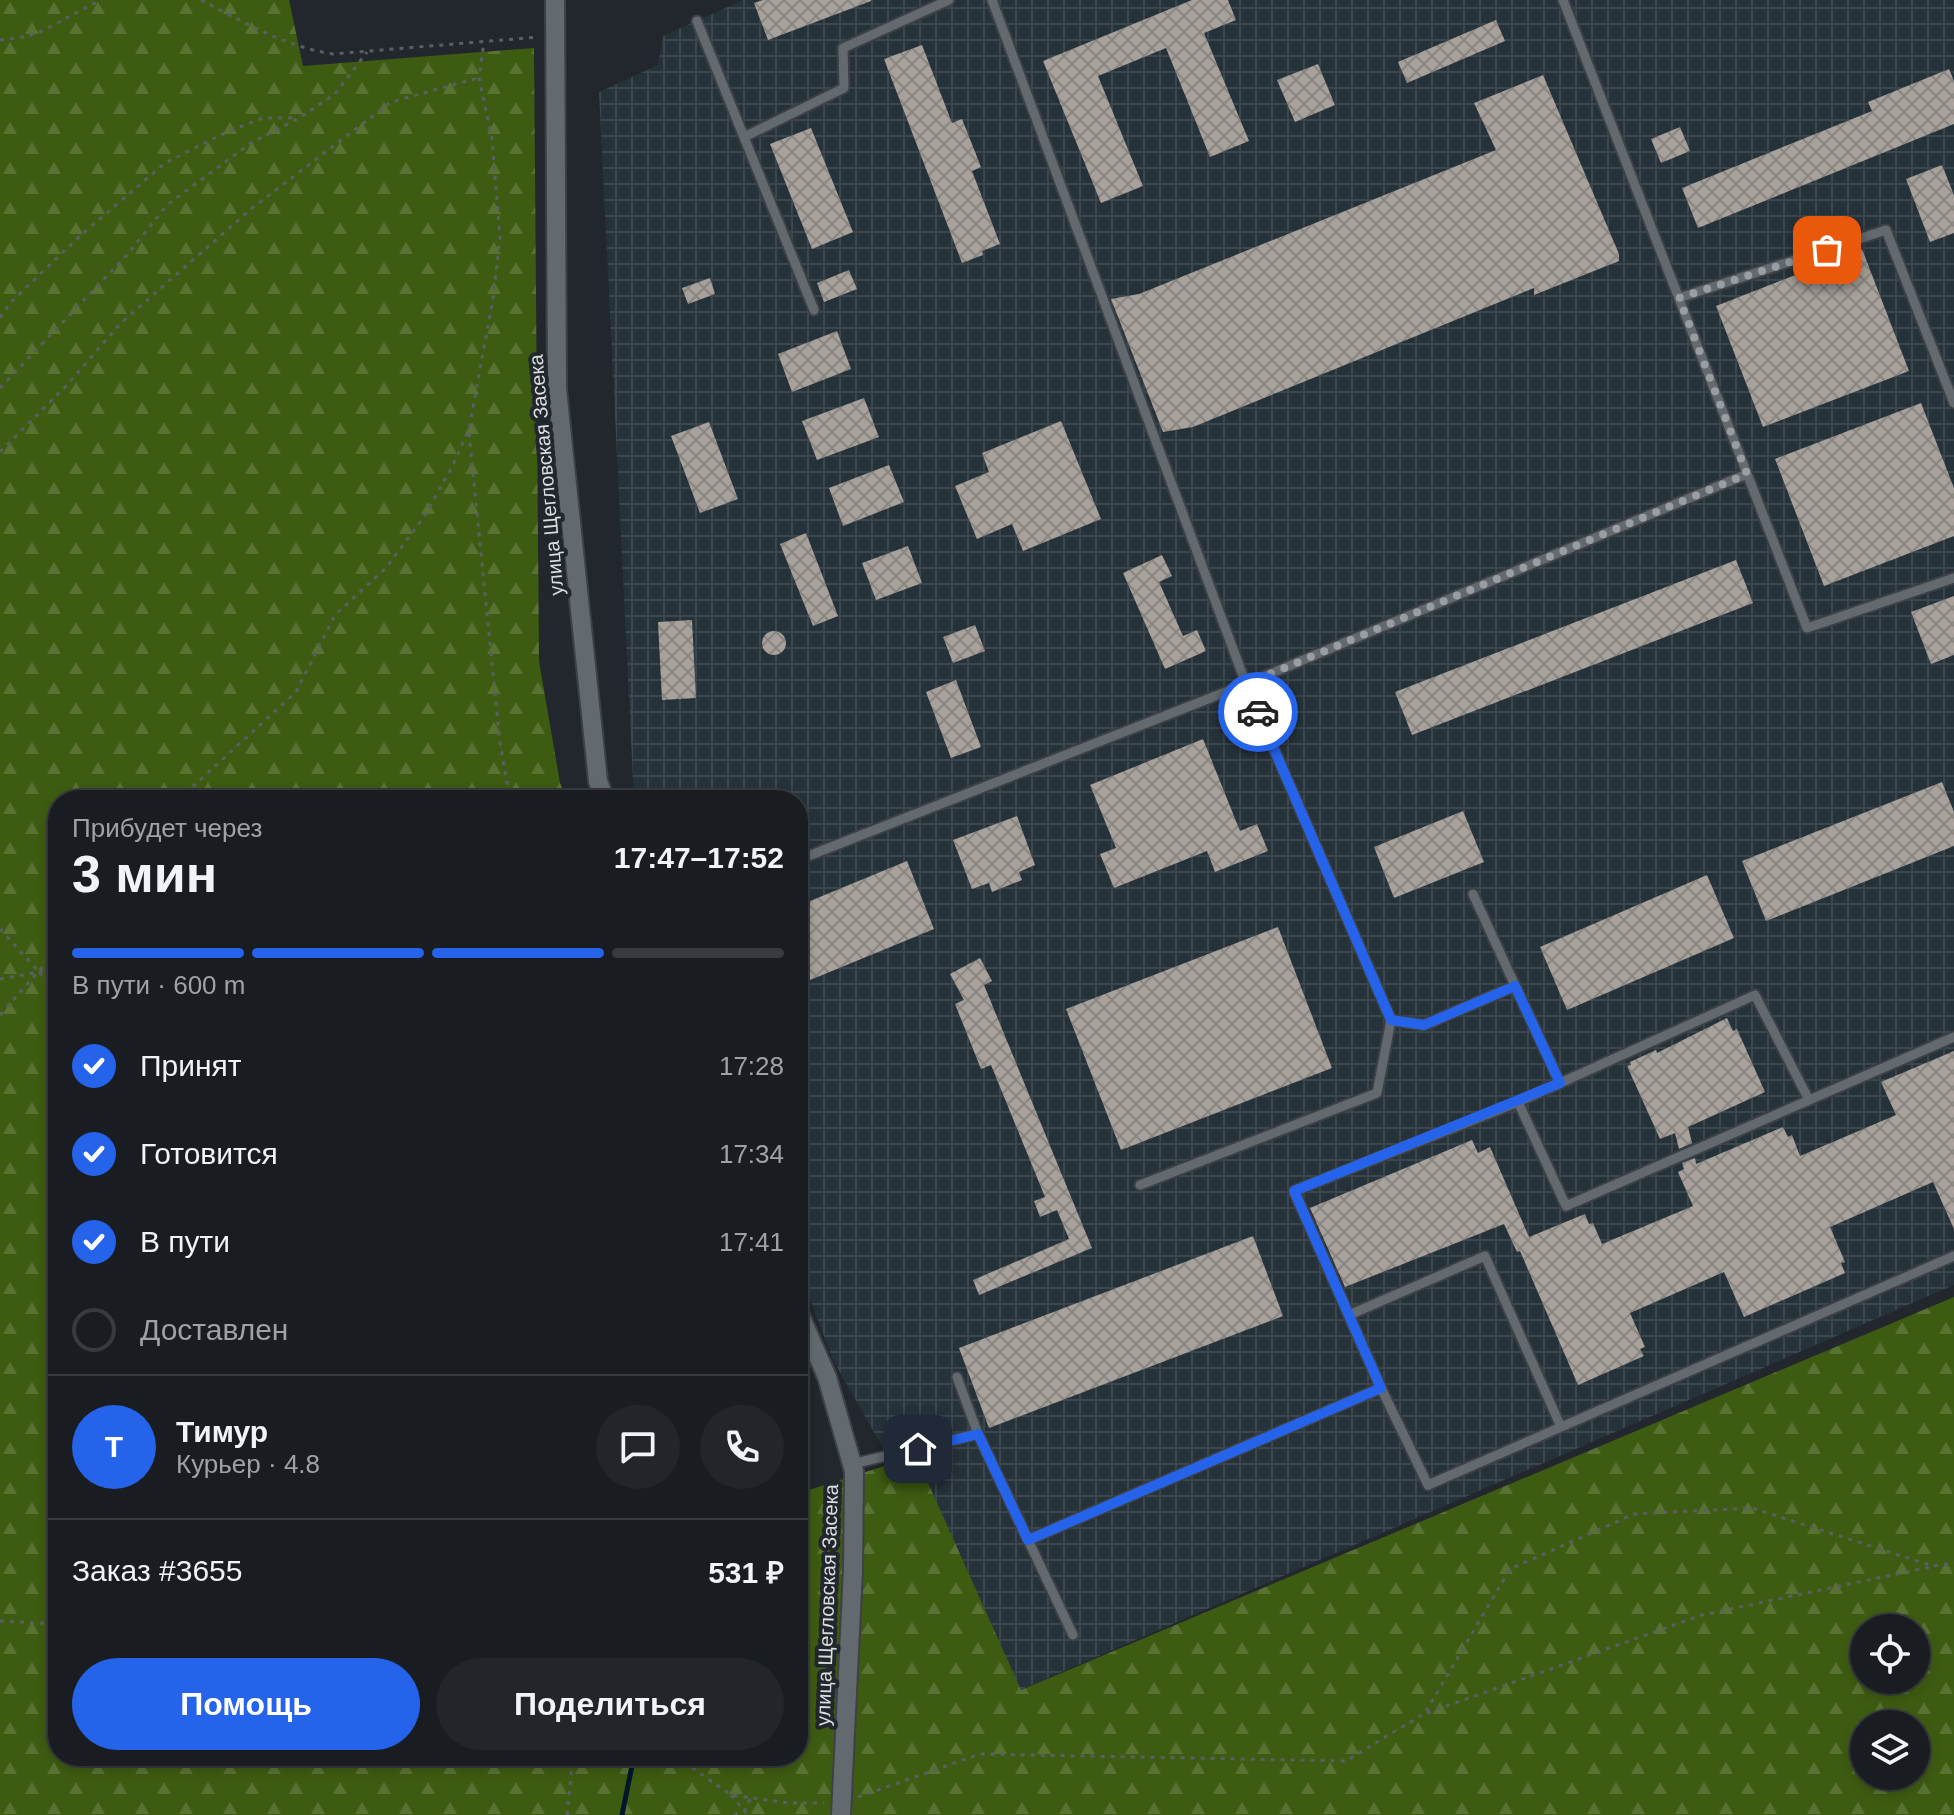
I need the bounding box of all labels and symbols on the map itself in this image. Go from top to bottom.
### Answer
pin [1793,216,1861,284]
street label: улица Щегловская Засека [524,353,568,597]
courier [1218,672,1298,752]
pin [884,1415,952,1483]
street label: улица Щегловская Засека [812,1483,842,1726]

